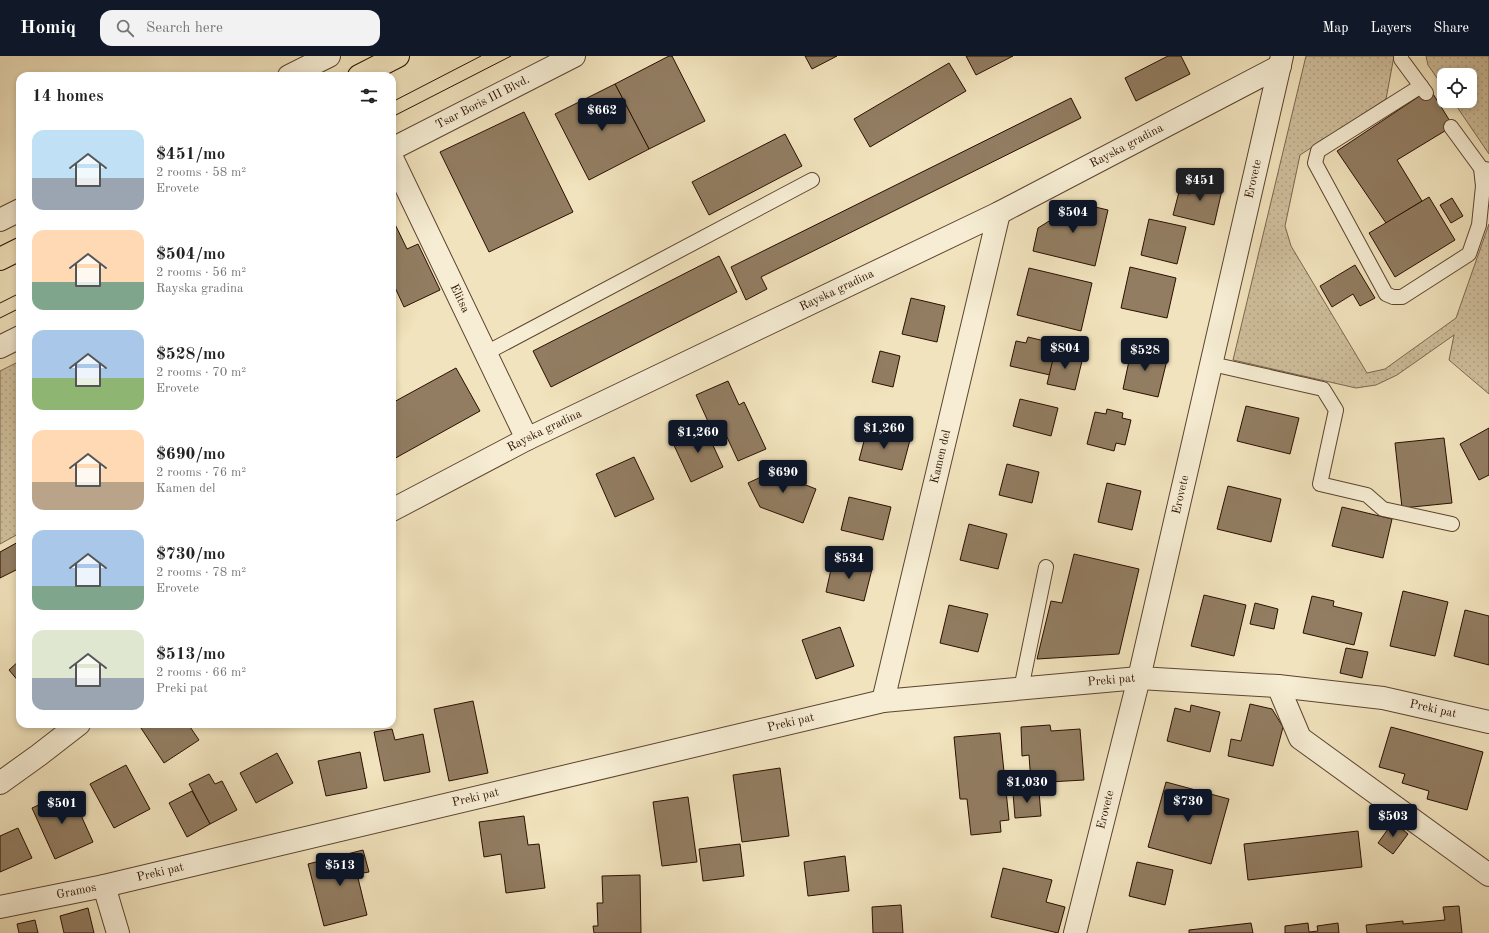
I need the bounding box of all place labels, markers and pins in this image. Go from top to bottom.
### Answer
pin: $662 [578,98,626,132]
pin: $451 [1176,168,1224,202]
pin: $504 [1049,200,1097,234]
pin: $804 [1041,336,1089,370]
pin: $528 [1121,338,1169,372]
pin: $1,260 [851,416,917,450]
pin: $1,260 [665,420,731,454]
pin: $690 [759,460,807,494]
pin: $534 [825,546,873,580]
pin: $1,030 [994,770,1060,804]
pin: $730 [1164,789,1212,823]
pin: $501 [38,791,86,825]
pin: $503 [1369,804,1417,838]
pin: $513 [316,853,364,887]

